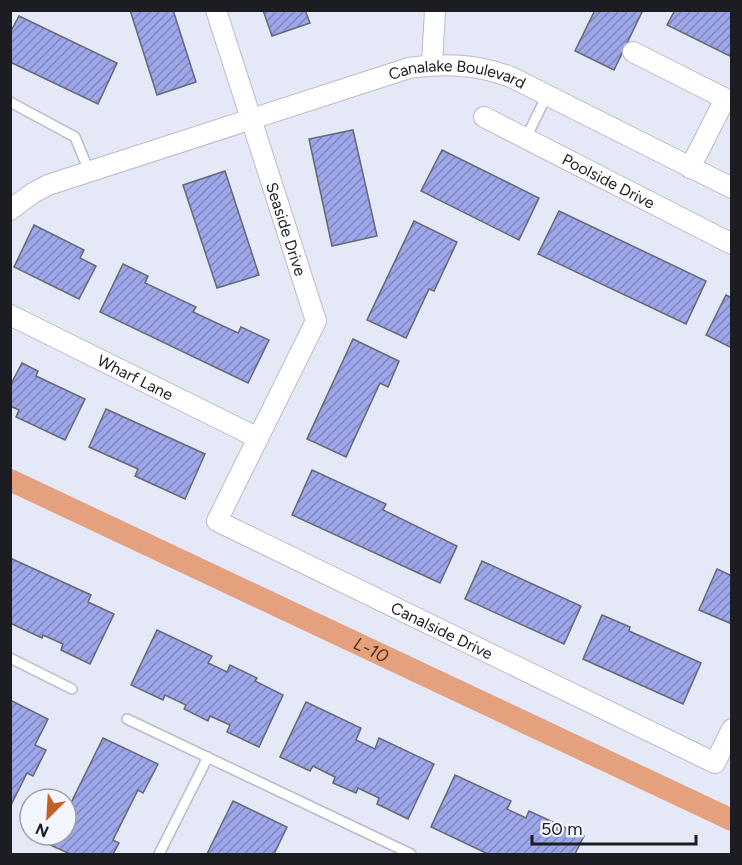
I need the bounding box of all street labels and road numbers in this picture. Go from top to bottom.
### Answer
street label: Canalake Boulevard [386,56,529,92]
street label: Poolside Drive [559,149,658,213]
street label: Seaside Drive [263,180,310,278]
street label: Wharf Lane [94,350,177,404]
street label: Canalside Drive [388,598,496,663]

